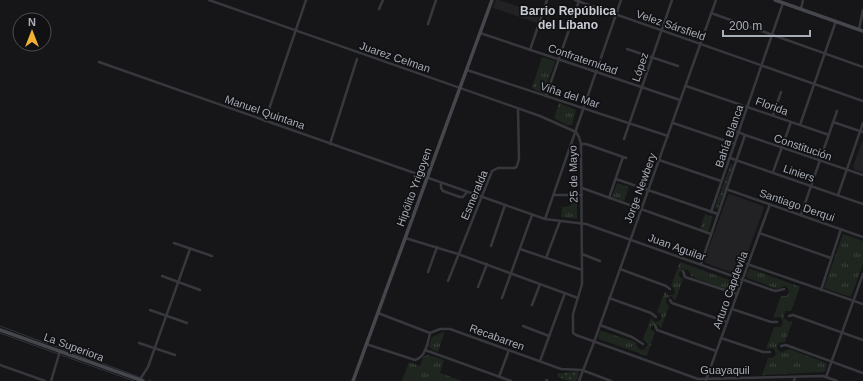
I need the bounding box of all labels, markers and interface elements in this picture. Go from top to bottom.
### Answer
district label: Barrio República del Líbano [520,4,616,32]
street label: Velez Sársfield [635,7,707,43]
north arrow [12,12,52,52]
scale bar [723,12,810,38]
text: N [28,16,36,28]
text: 200 m [729,19,762,33]
street label: Juarez Celman [358,39,432,75]
street label: Confraternidad [547,41,619,77]
street label: López [629,51,651,83]
street label: Viña del Mar [539,80,601,110]
street label: Manuel Quintana [223,93,307,132]
street label: Florida [754,95,791,118]
street label: Bahía Blanca [713,102,746,169]
street label: Constitución [772,131,834,163]
street label: 25 de Mayo [566,145,580,203]
street label: Hipólito Yrigoyen [394,146,434,228]
street label: Jorge Newbery [622,151,658,225]
street label: Liniers [782,162,817,184]
street label: Esmeralda [458,168,490,222]
street label: Santiago Derqui [758,186,836,224]
street label: Juan Aguilar [647,231,708,263]
street label: Arturo Capdevila [710,249,750,331]
street label: Recabarren [468,322,526,352]
street label: La Superiora [42,331,106,364]
street label: Guayaquil [700,364,750,376]

